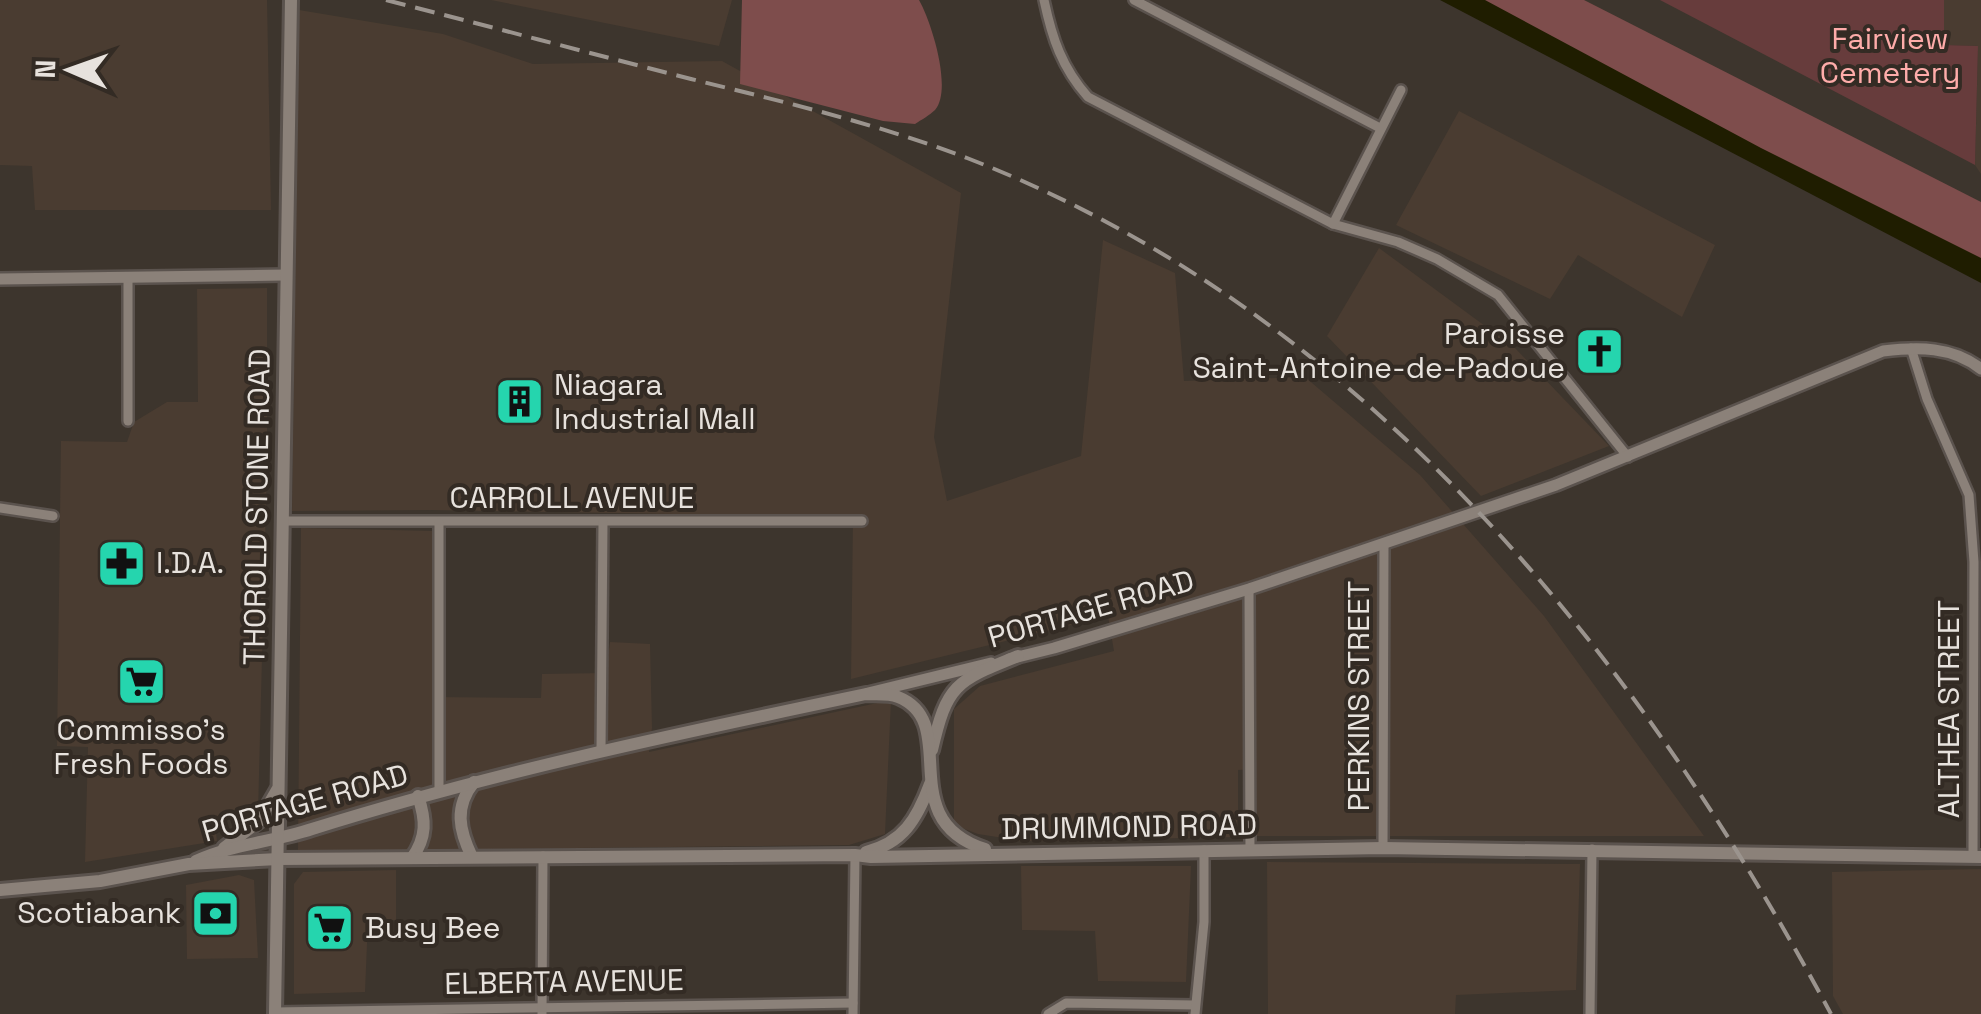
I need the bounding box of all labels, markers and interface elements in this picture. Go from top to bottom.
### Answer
park label: Fairview Cemetery [1820,19,1960,92]
north arrow [20,20,120,120]
text: N [27,59,63,79]
place label: Paroisse Saint-Antoine-de-Padoue [1192,314,1565,387]
church icon: Paroisse Saint-Antoine-de-Padoue [1574,325,1626,377]
street label: THOROLD STONE ROAD [234,348,279,666]
place label: Niagara Industrial Mall [554,365,756,438]
building icon: Niagara Industrial Mall [493,376,545,428]
street label: CARROLL AVENUE [450,478,694,517]
pharmacy icon: I.D.A. [95,537,147,589]
place label: I.D.A. [156,543,224,582]
street label: PORTAGE ROAD [983,560,1198,657]
street label: PERKINS STREET [1339,581,1378,811]
street label: ALTHEA STREET [1929,600,1968,818]
supermarket icon: Commisso's Fresh Foods [115,655,167,707]
place label: Commisso's Fresh Foods [54,710,228,783]
street label: PORTAGE ROAD [197,754,412,851]
street label: DRUMMOND ROAD [1001,805,1257,848]
bank icon: Scotiabank [190,887,242,939]
place label: Scotiabank [17,893,181,932]
supermarket icon: Busy Bee [304,902,356,954]
place label: Busy Bee [365,908,500,947]
street label: ELBERTA AVENUE [444,960,684,1003]

